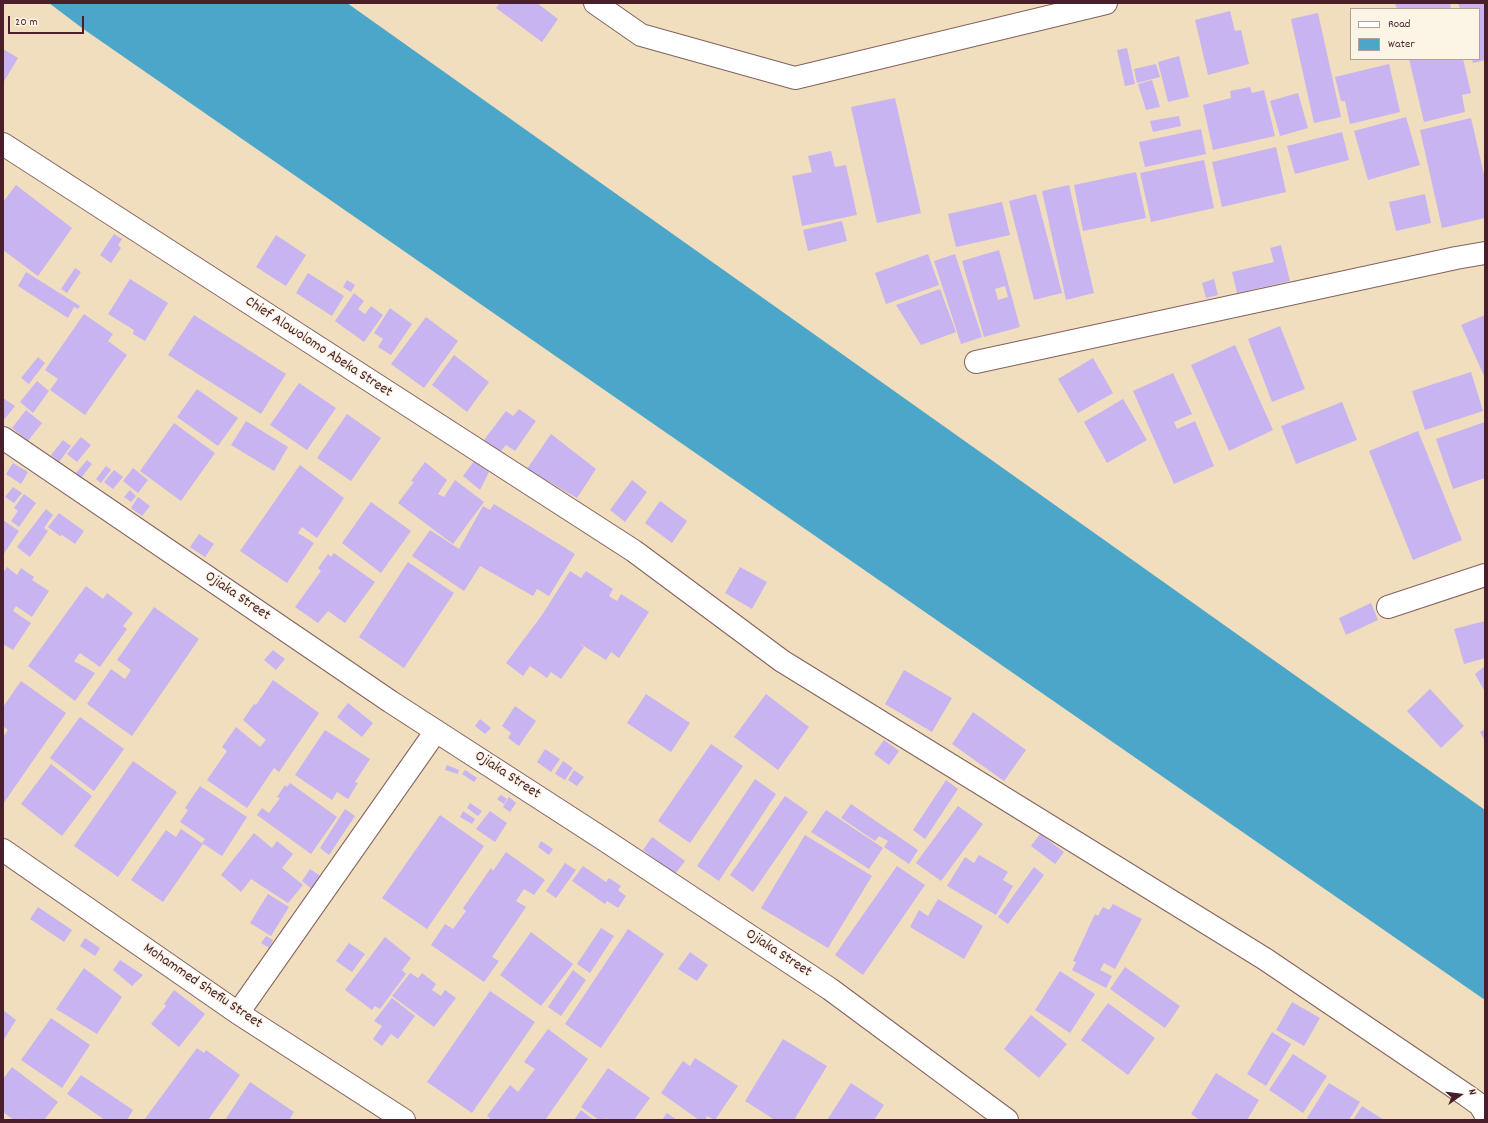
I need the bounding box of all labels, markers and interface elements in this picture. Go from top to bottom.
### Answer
scale bar [10,8,86,34]
legend [1350,8,1480,60]
text: 20 m [15,14,38,31]
text: Road [1388,16,1410,33]
text: Water [1388,36,1415,53]
street label: Chief Alowolomo Abeka Street [241,294,395,402]
street label: Ojiaka Street [201,568,273,626]
street label: Ojiaka Street [470,748,544,804]
street label: Ojiaka Street [741,926,815,982]
street label: Mohammed Shefiu Street [139,940,265,1034]
north arrow [1440,1075,1480,1115]
text: N [1463,1088,1480,1097]

